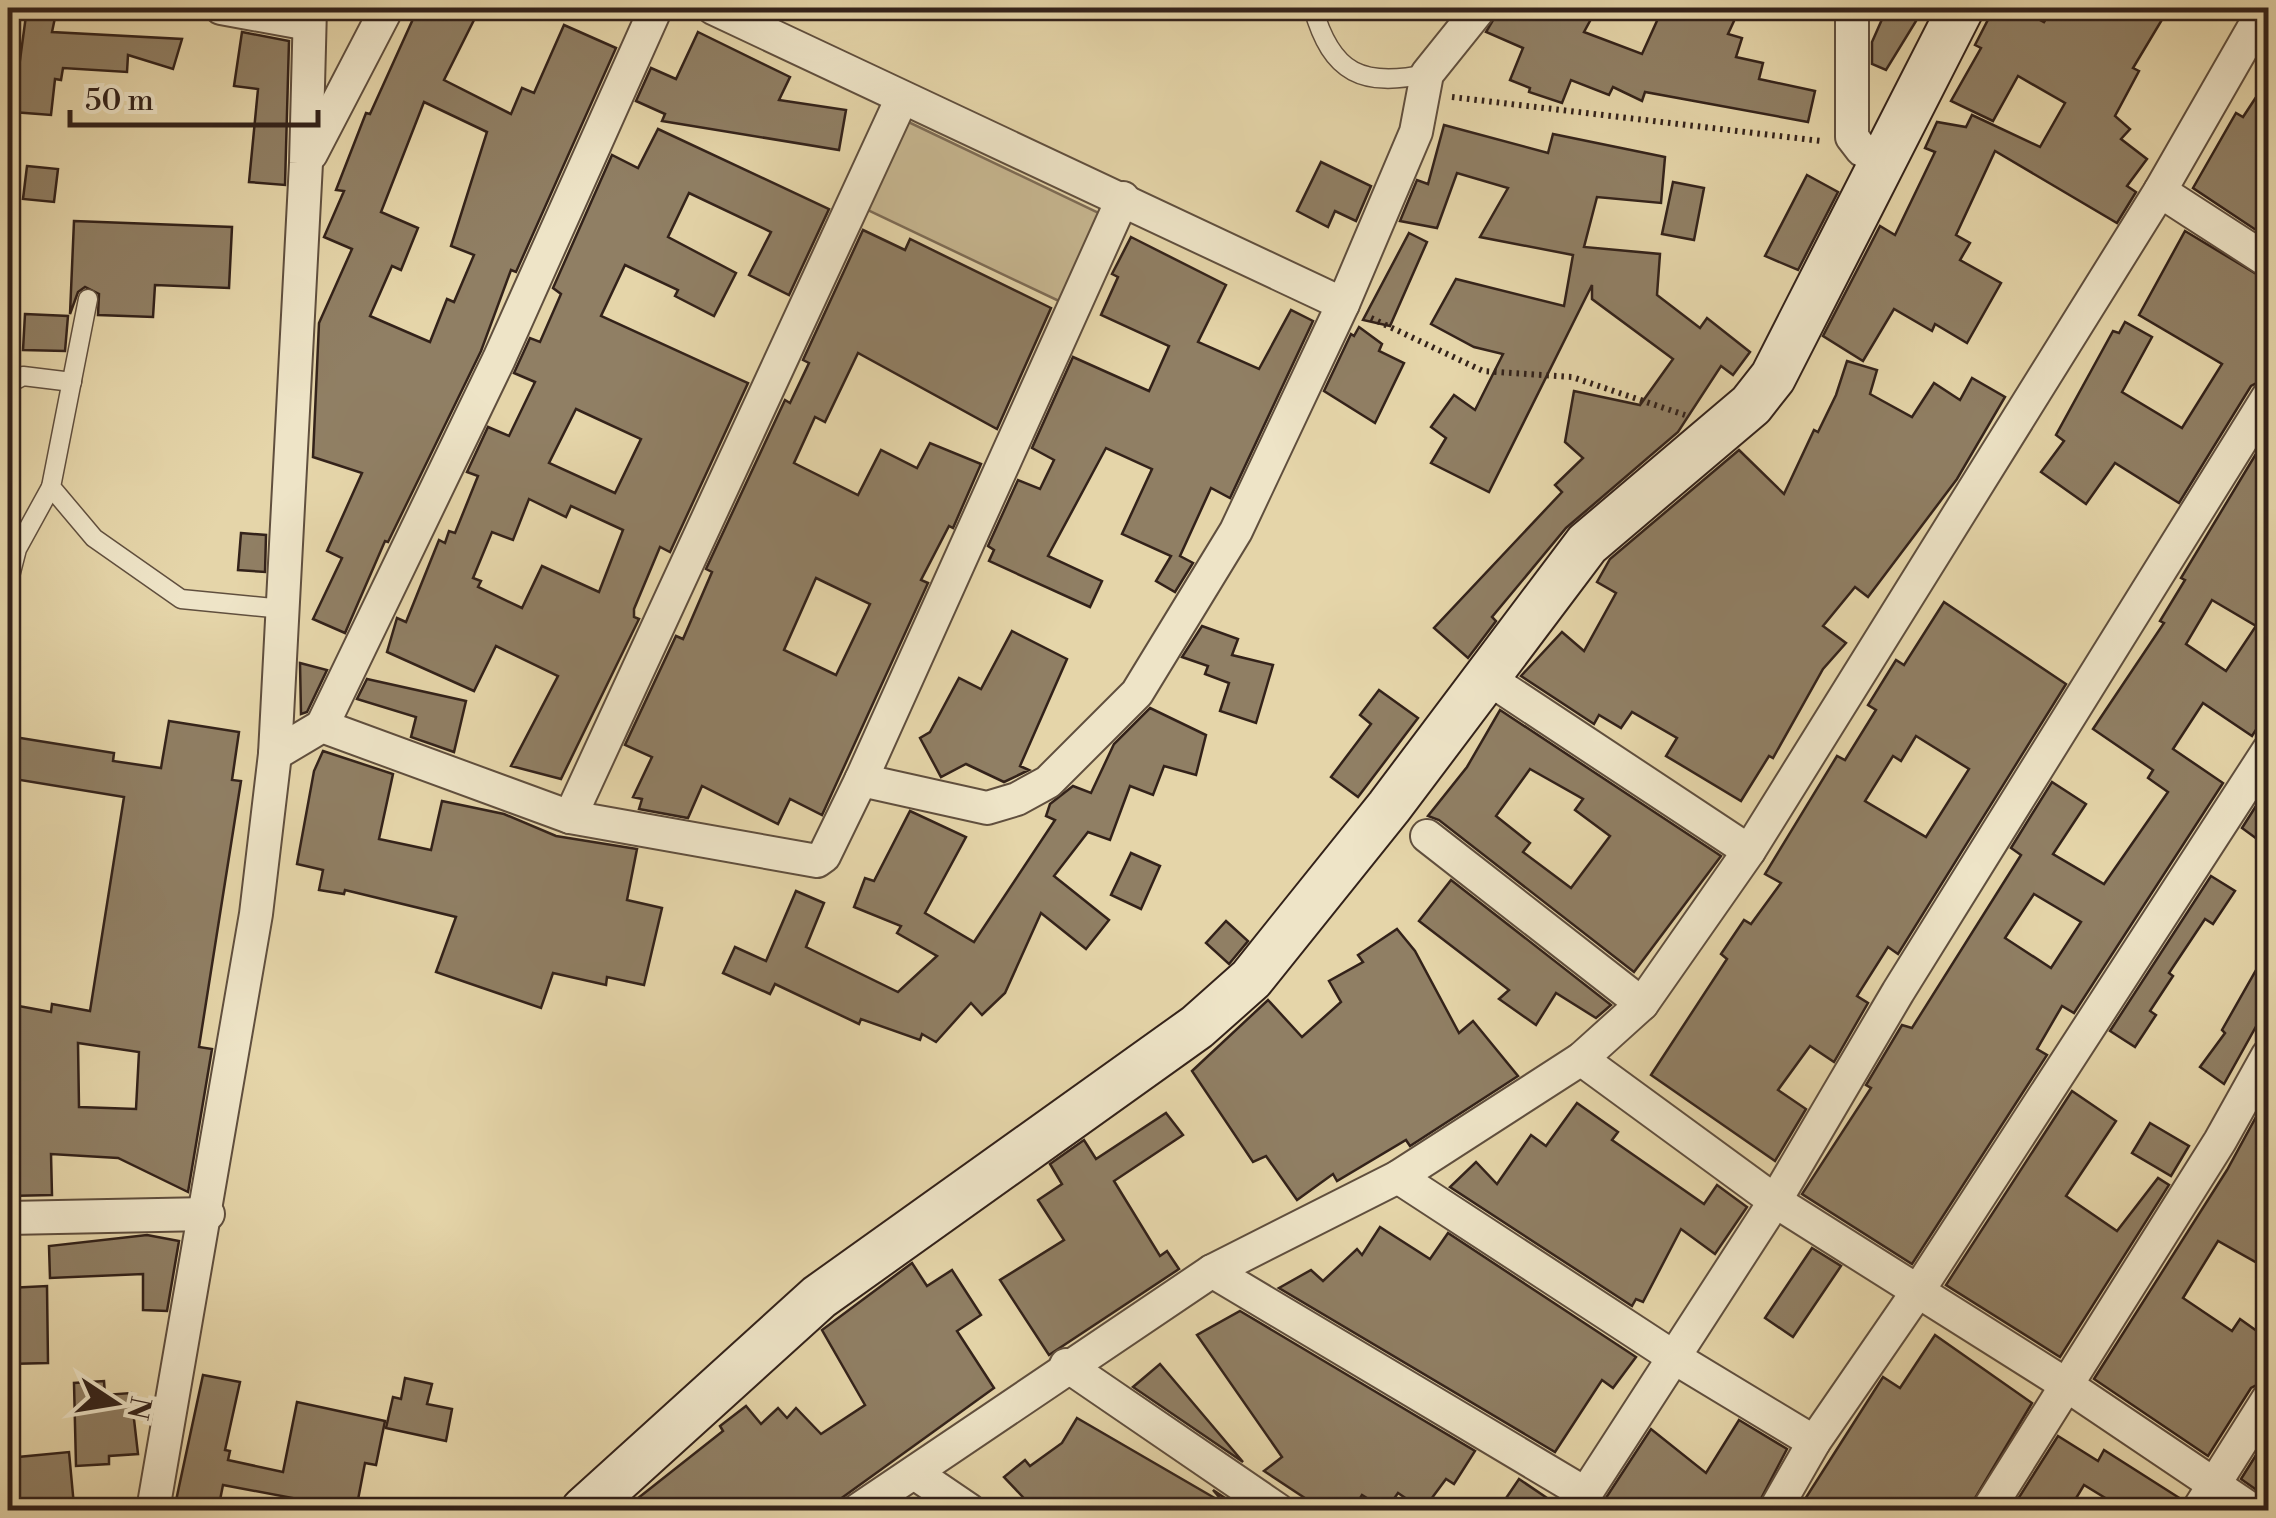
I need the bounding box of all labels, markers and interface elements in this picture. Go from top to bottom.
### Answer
scale bar [70,65,318,127]
text: 50 m [85,82,154,120]
north arrow [65,1353,165,1453]
text: N [119,1393,157,1422]

